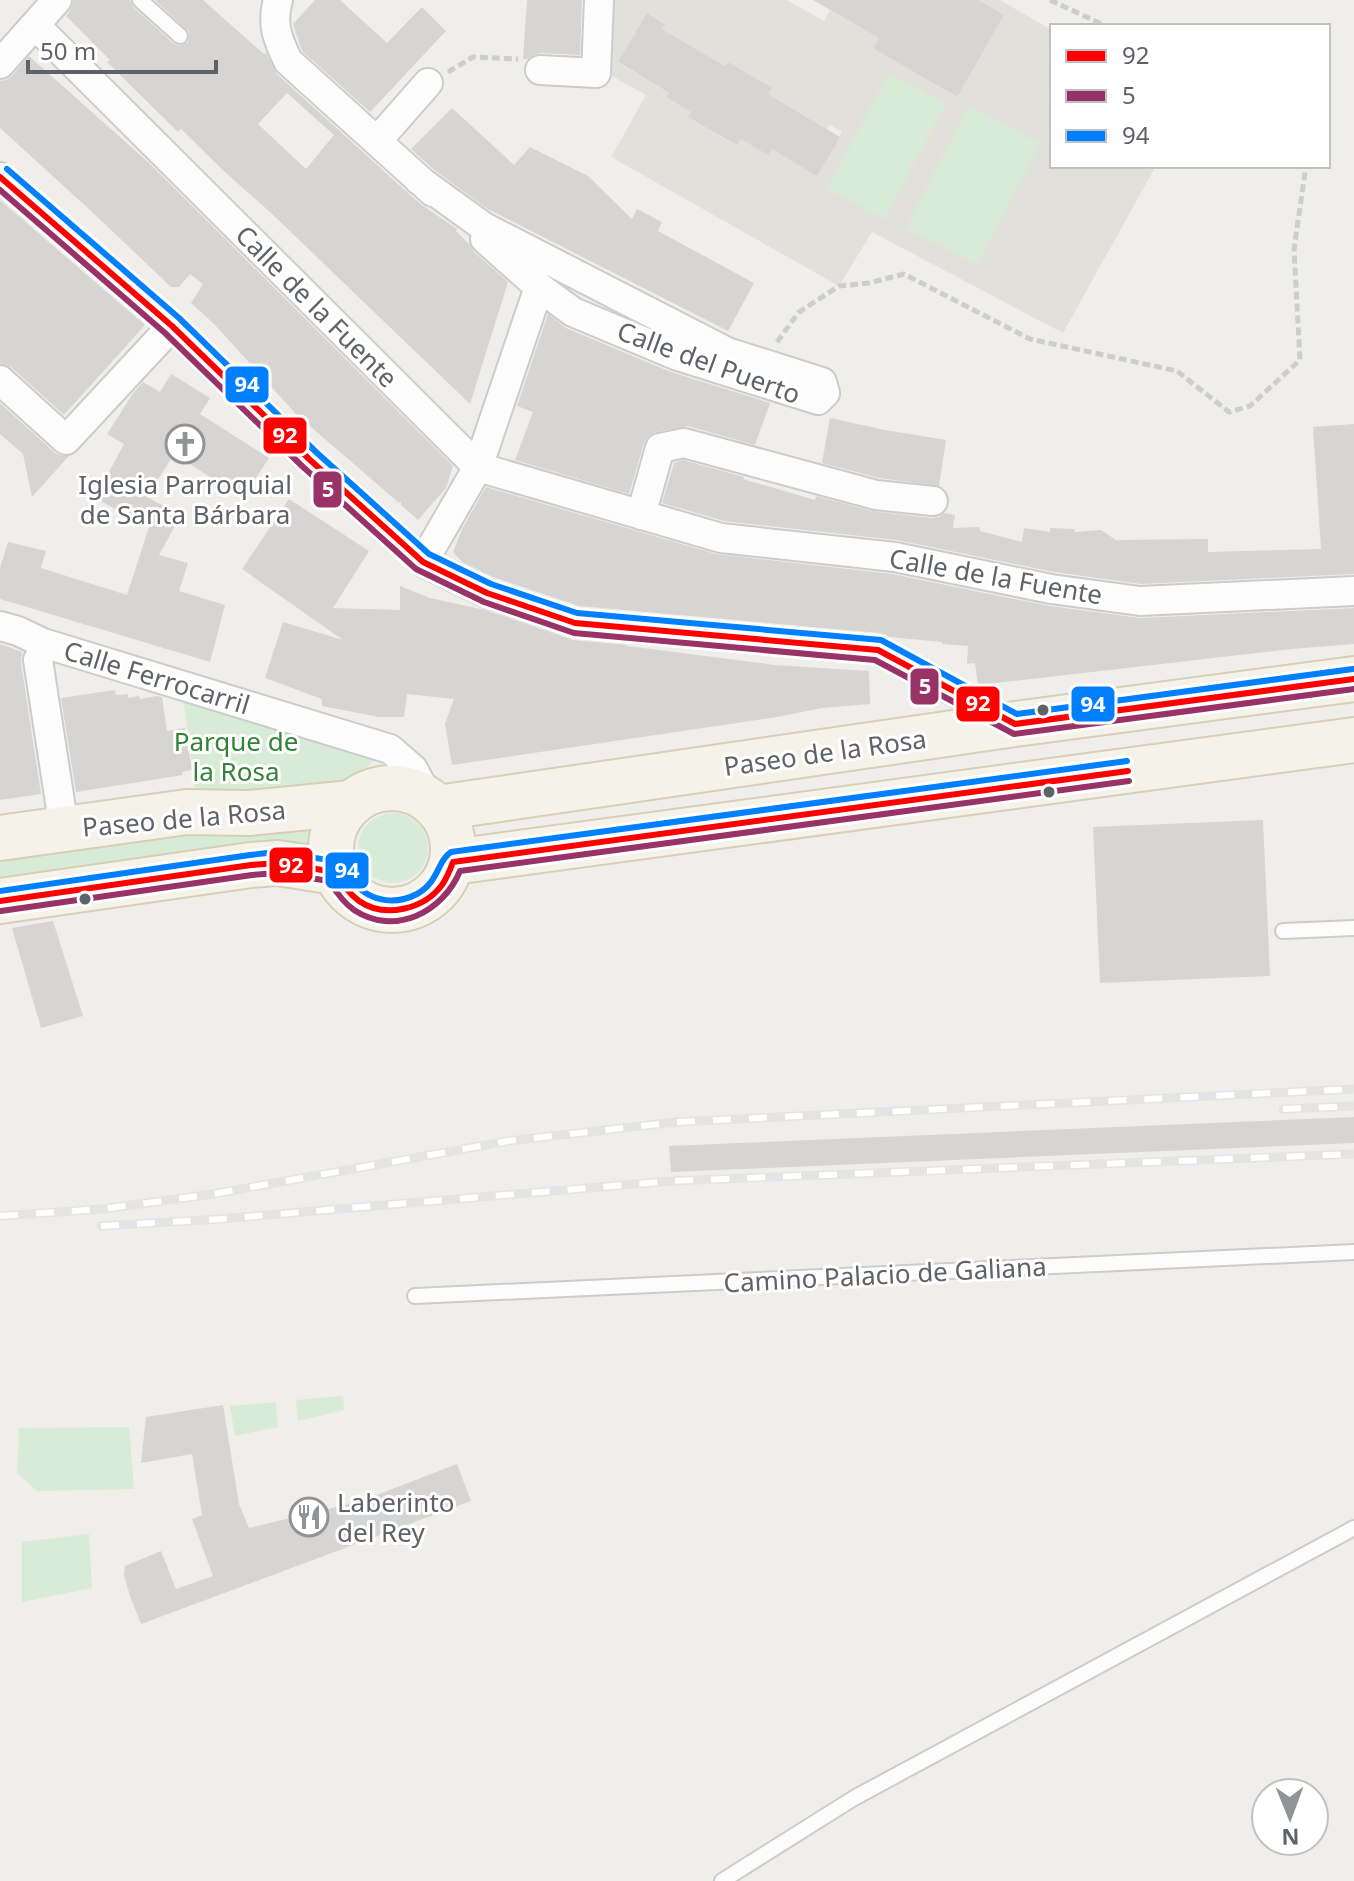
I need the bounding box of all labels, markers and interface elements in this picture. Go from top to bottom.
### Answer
scale bar [28,24,216,74]
legend [1050,24,1330,168]
text: 50 m [40,34,96,67]
text: 92 [1122,38,1149,71]
text: 5 [1122,78,1136,111]
text: 94 [1122,118,1150,151]
street label: Calle de la Fuente [228,217,406,395]
street label: Calle del Puerto [612,312,806,412]
line badge: 94 [224,365,270,404]
text: 94 [234,368,260,398]
line badge: 92 [262,416,308,455]
text: 92 [272,419,298,449]
church icon: Iglesia Parroquial de Santa Bárbara [164,423,206,465]
place label: Iglesia Parroquial de Santa Bárbara [78,466,292,532]
line badge: 5 [312,470,343,509]
text: 5 [322,473,334,503]
street label: Calle de la Fuente [887,540,1105,612]
street label: Calle Ferrocarril [60,632,254,722]
line badge: 5 [909,667,940,706]
text: 5 [919,670,931,700]
line badge: 92 [955,685,1001,723]
line badge: 94 [1070,685,1116,723]
text: 92 [965,687,991,717]
text: 94 [1080,688,1106,718]
unlabelled marker [1035,702,1051,718]
street label: Paseo de la Rosa [721,720,929,784]
park label: Parque de la Rosa [174,723,298,789]
unlabelled marker [1041,784,1057,800]
street label: Paseo de la Rosa [81,791,287,845]
line badge: 92 [268,846,314,884]
text: 92 [278,849,304,879]
line badge: 94 [324,851,370,890]
text: 94 [334,854,360,884]
unlabelled marker [77,891,93,907]
street label: Camino Palacio de Galiana [723,1248,1047,1300]
place label: Laberinto del Rey [337,1484,455,1550]
restaurant icon: Laberinto del Rey [288,1496,330,1538]
north arrow [1250,1777,1330,1857]
text: N [1281,1823,1300,1853]

